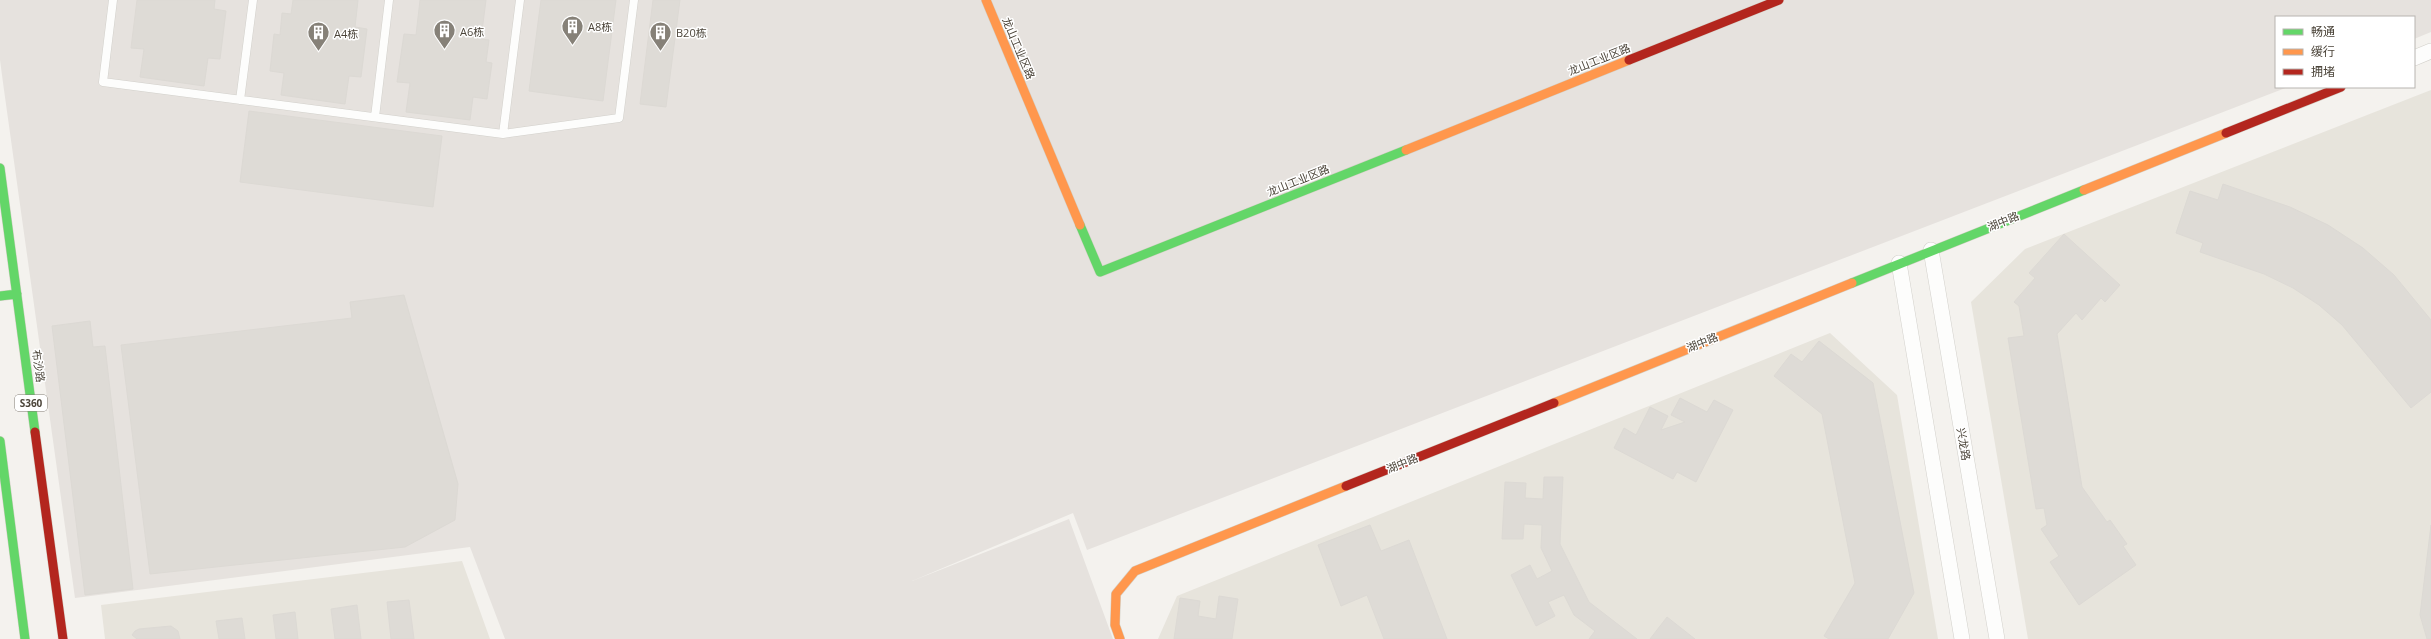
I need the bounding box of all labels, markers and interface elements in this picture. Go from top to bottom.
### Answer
building icon: A8栋 [560,13,586,46]
street label: 龙山工业区路 [999,15,1039,81]
legend [2275,16,2415,88]
building icon: A6栋 [431,18,457,51]
place label: A8栋 [588,19,612,34]
building icon: B20栋 [647,19,673,52]
building icon: A4栋 [305,20,331,53]
text: 畅通 [2311,23,2335,40]
place label: A6栋 [460,24,484,39]
place label: B20栋 [676,25,707,40]
place label: A4栋 [334,26,358,41]
street label: 龙山工业区路 [1566,40,1632,78]
text: 缓行 [2311,43,2335,60]
text: 拥堵 [2311,63,2335,80]
street label: 龙山工业区路 [1265,161,1331,199]
street label: 湖中路 [1985,208,2021,234]
street label: 湖中路 [1684,329,1720,355]
street label: 布沙路 [29,349,49,383]
road number: S360 [15,395,47,411]
street label: 兴龙路 [1954,426,1974,462]
street label: 湖中路 [1384,450,1420,476]

